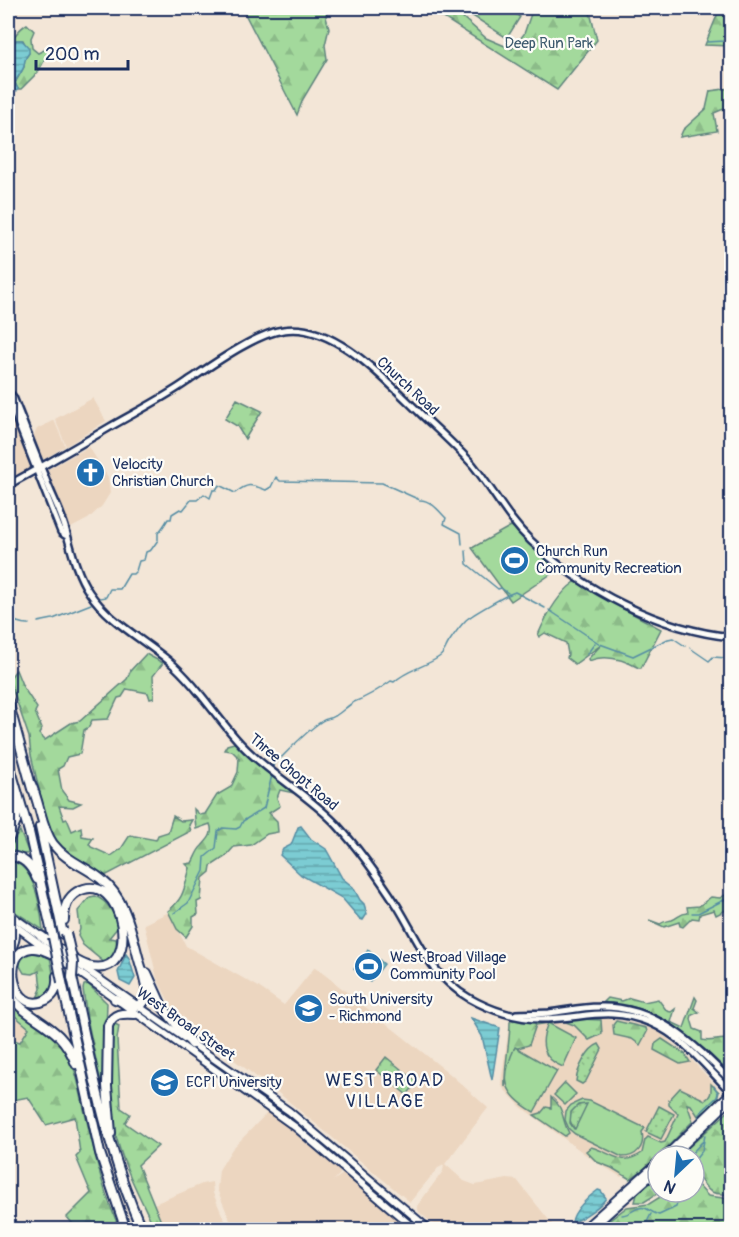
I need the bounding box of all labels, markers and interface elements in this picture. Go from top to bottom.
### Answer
scale bar [36,33,128,71]
park label: Deep Run Park [505,34,594,53]
text: 200 m [45,43,100,66]
street label: Church Road [373,353,443,420]
place label: Velocity Christian Church [112,455,214,491]
church icon: Velocity Christian Church [75,457,107,489]
place label: Church Run Community Recreation [536,542,682,578]
sports icon: Church Run Community Recreation [499,544,531,576]
street label: Three Chopt Road [245,730,342,815]
place label: West Broad Village Community Pool [390,948,507,984]
sports icon: West Broad Village Community Pool [353,950,385,982]
street label: West Broad Street [133,983,239,1066]
place label: South University - Richmond [329,990,433,1026]
school or university icon: South University - Richmond [292,992,324,1024]
school or university icon: ECPI University [149,1066,181,1098]
district label: WEST BROAD VILLAGE [325,1069,445,1113]
place label: ECPI University [186,1073,282,1092]
north arrow [646,1144,706,1204]
text: N [660,1175,679,1198]

